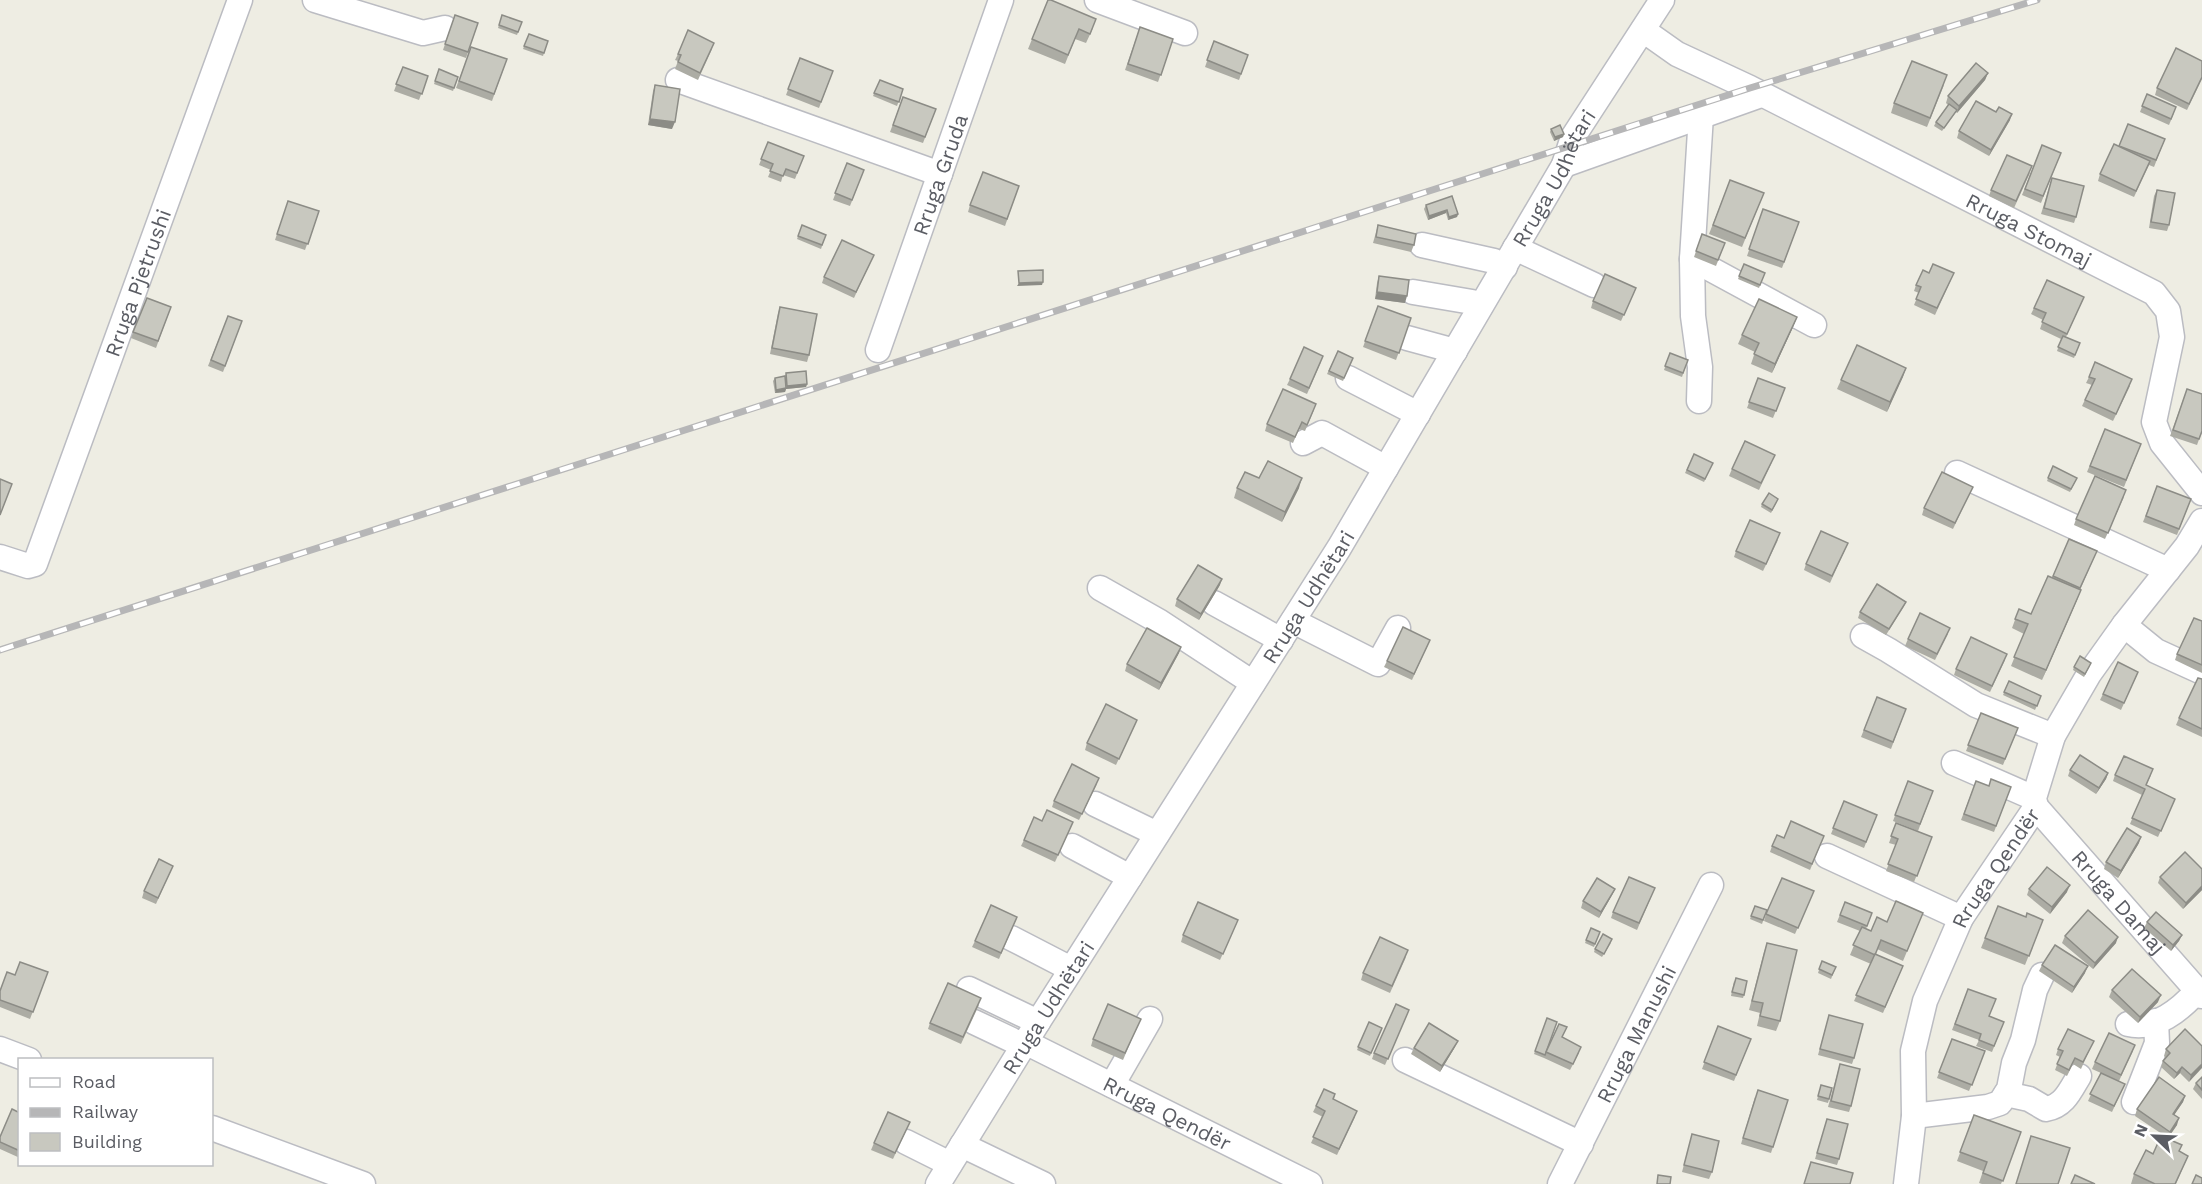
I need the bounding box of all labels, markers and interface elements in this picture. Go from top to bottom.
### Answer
street label: Rruga Udhëtari [1506,104,1600,251]
street label: Rruga Gruda [907,110,973,239]
street label: Rruga Stomaj [1962,187,2096,272]
street label: Rruga Pjetrushi [99,205,176,360]
street label: Rruga Udhëtari [1256,526,1359,668]
street label: Rruga Qendër [1946,802,2045,932]
street label: Rruga Damaj [2067,845,2171,959]
street label: Rruga Udhëtari [997,936,1099,1079]
street label: Rruga Manushi [1591,961,1681,1107]
legend [18,1058,213,1166]
text: Road [72,1071,116,1092]
street label: Rruga Qendër [1099,1071,1236,1155]
text: Railway [72,1101,139,1122]
north arrow [2124,1106,2184,1166]
text: N [2130,1121,2152,1140]
text: Building [72,1131,142,1152]

